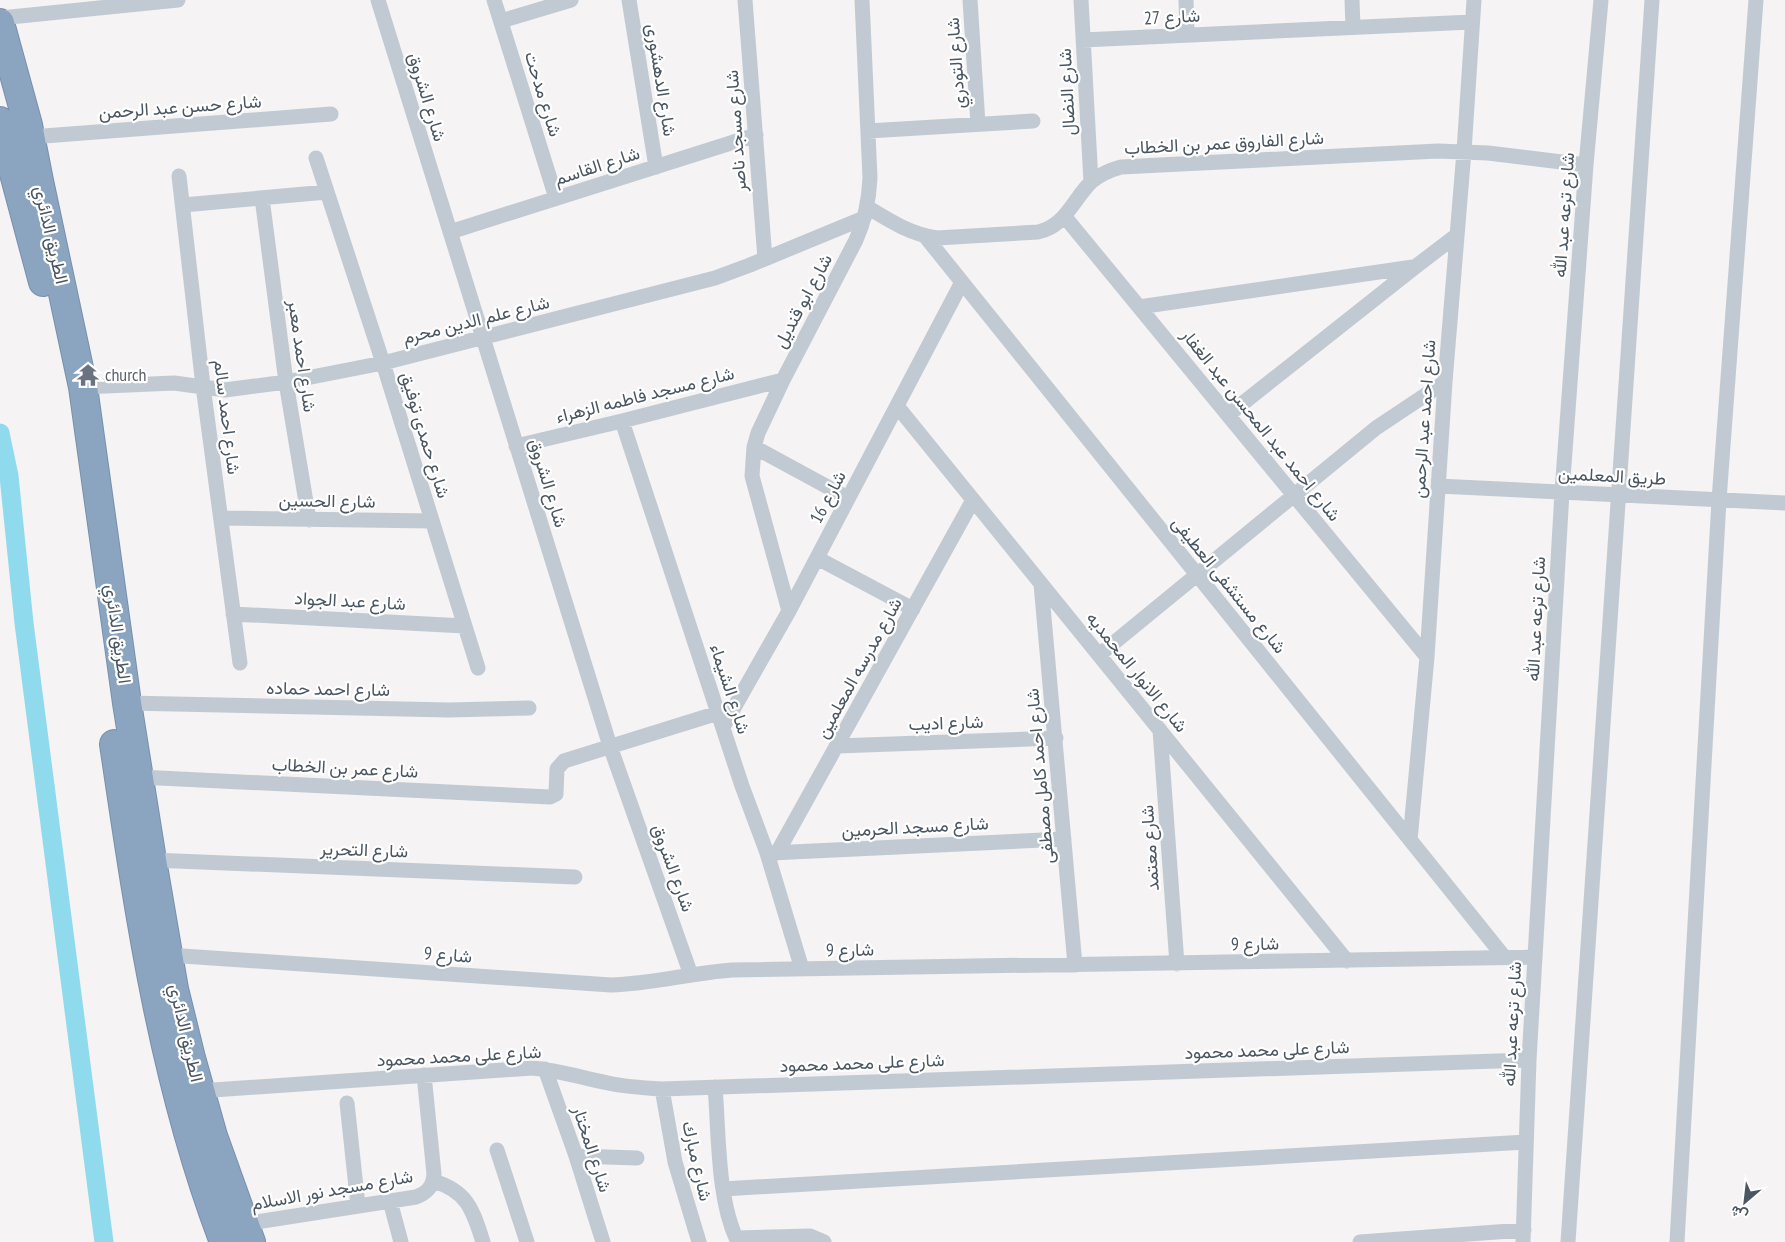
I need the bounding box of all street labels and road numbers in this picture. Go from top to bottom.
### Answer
street label: شارع 27 [1143,4,1201,30]
street label: شارع التودري [941,16,974,109]
street label: شارع الدهشورى [640,22,682,138]
street label: شارع مدحت [519,48,567,140]
street label: شارع النضال [1053,48,1081,136]
street label: شارع الشروق [402,50,452,144]
street label: شارع مسجد ناصر [720,69,752,194]
street label: شارع حسن عبد الرحمن [98,89,262,125]
street label: شارع الفاروق عمر بن الخطاب [1123,126,1325,160]
street label: شارع القاسم [551,141,643,191]
street label: شارع ترعه عبد الله [1548,152,1580,278]
street label: الطريق الدائري [25,184,74,287]
street label: شارع ابو قنديل [768,250,838,352]
street label: شارع علم الدين محرم [400,290,552,350]
street label: شارع احمد معبر [282,297,322,414]
street label: شارع احمد عبد المحسن عبد الغفار [1175,323,1346,526]
street label: شارع احمد عبد الرحمن [1406,339,1442,499]
street label: شارع احمد سالم [208,358,246,476]
street label: شارع مسجد فاطمه الزهراء [553,361,737,429]
street label: شارع حمدى توفيق [394,369,456,501]
street label: شارع الشروق [523,436,573,530]
street label: طريق المعلمين [1557,461,1667,490]
street label: شارع 16 [804,467,852,527]
street label: شارع الحسين [278,488,376,514]
street label: شارع مستشفى العطيفى [1166,511,1292,659]
street label: شارع ترعه عبد الله [1521,556,1551,682]
street label: الطريق الدائري [96,583,137,686]
street label: شارع عبد الجواد [294,586,406,616]
street label: شارع مدرسه المعلمين [810,593,908,743]
street label: شارع الانوار المحمديه [1081,607,1193,737]
street label: شارع الشيماء [704,641,756,737]
street label: شارع احمد حماده [266,676,390,702]
street label: شارع احمد كامل مصطفى [1020,687,1060,865]
street label: شارع اديب [908,710,984,736]
street label: شارع عمر بن الخطاب [271,752,419,784]
street label: شارع معتمد [1135,804,1165,892]
street label: شارع مسجد الحرمين [841,811,989,843]
street label: شارع الشروق [646,821,700,915]
street label: شارع التحرير [318,836,409,864]
street label: شارع 9 [1231,932,1279,956]
street label: شارع 9 [826,938,874,962]
street label: شارع 9 [423,941,473,969]
street label: شارع ترعه عبد الله [1497,961,1527,1087]
street label: الطريق الدائري [160,982,209,1085]
street label: شارع على محمد محمود [1184,1035,1350,1065]
street label: شارع على محمد محمود [376,1040,542,1072]
street label: شارع على محمد محمود [779,1048,945,1078]
street label: شارع المختار [566,1102,617,1195]
street label: شارع مبارك [676,1119,718,1203]
street label: شارع مسجد نور الاسلام [249,1164,415,1216]

